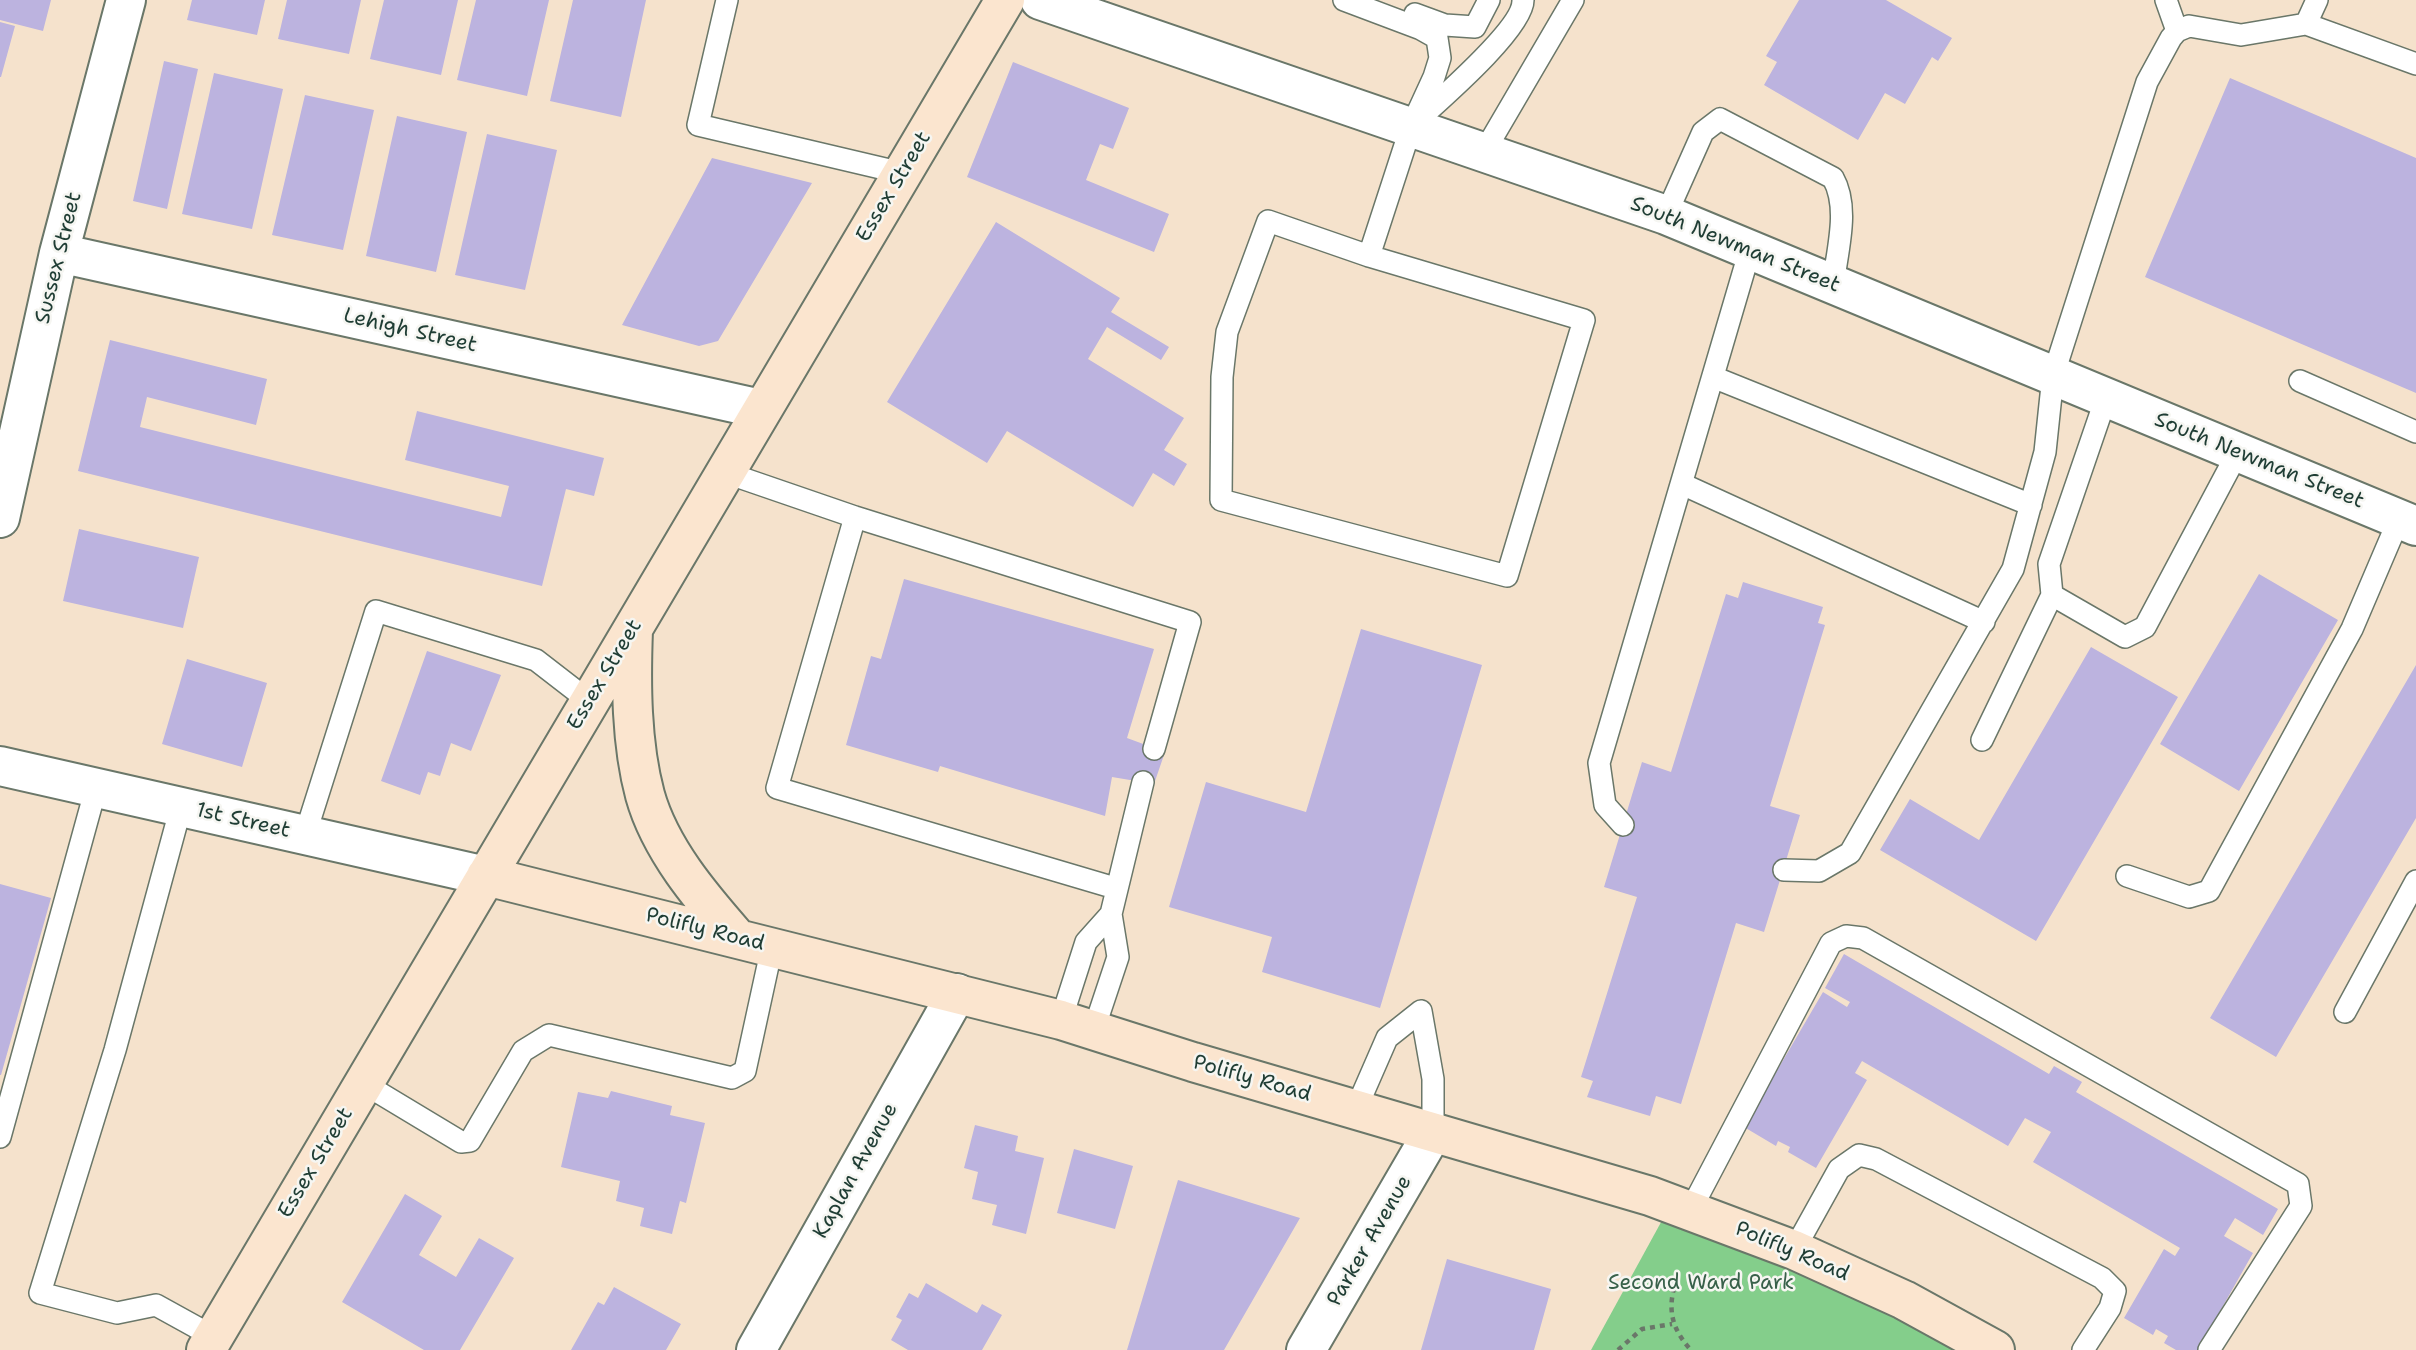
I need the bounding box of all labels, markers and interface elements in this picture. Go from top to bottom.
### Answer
street label: Essex Street [851,127,937,247]
street label: Sussex Street [30,190,88,326]
street label: South Newman Street [1627,191,1843,299]
street label: Lehigh Street [341,303,479,359]
street label: South Newman Street [2151,407,2367,515]
street label: Essex Street [562,615,648,735]
street label: 1st Street [193,798,293,844]
street label: Polifly Road [643,903,767,957]
street label: Polifly Road [1190,1050,1314,1108]
street label: Kaplan Avenue [808,1099,904,1243]
street label: Essex Street [273,1103,359,1223]
street label: Parker Avenue [1322,1171,1418,1311]
street label: Polifly Road [1731,1217,1853,1287]
park label: Second Ward Park [1608,1271,1794,1297]

